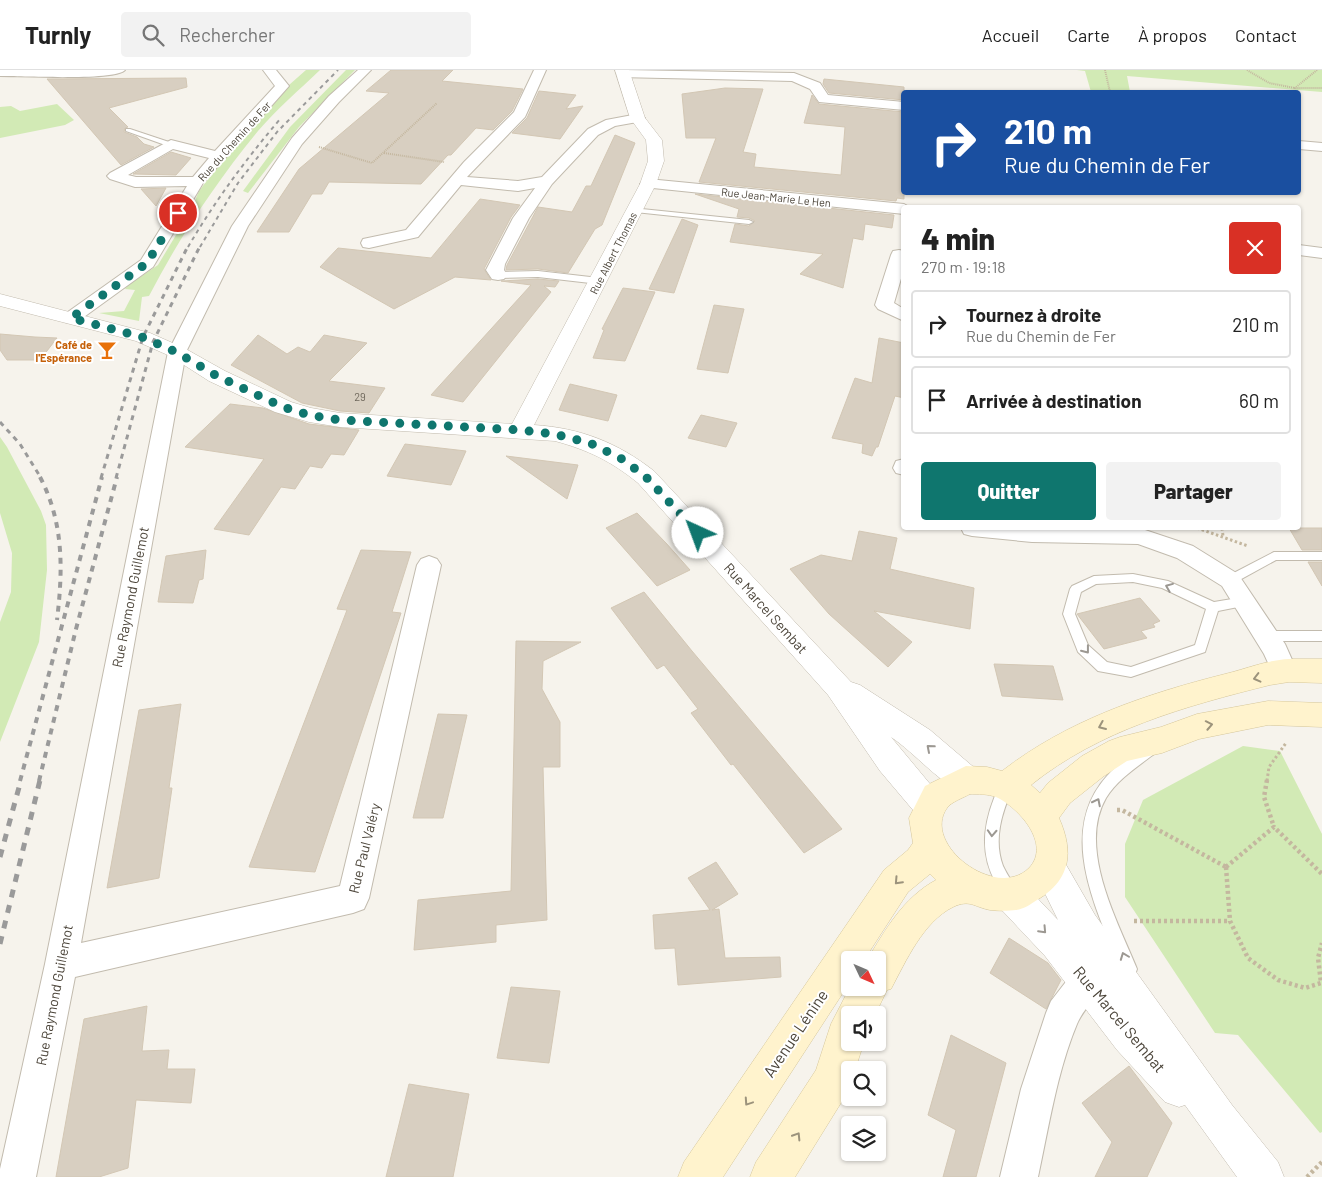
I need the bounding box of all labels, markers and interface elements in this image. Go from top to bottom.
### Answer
search box [121,12,471,57]
text: Turnly [25,20,91,49]
icon: search [139,21,167,49]
text: Rechercher [179,23,275,46]
text: Accueil [982,24,1039,46]
text: Carte [1067,24,1110,46]
text: À propos [1138,24,1207,46]
text: Contact [1235,24,1297,46]
street label: Rue du Chemin de Fer [195,98,273,184]
text: 210 m [1004,109,1092,151]
icon: right [921,110,986,175]
text: Rue du Chemin de Fer [1004,151,1210,177]
street label: Rue Jean-Marie Le Hen [720,185,832,209]
pin [157,192,199,234]
icon: arrive [164,199,192,227]
street label: Rue Albert Thomas [587,210,639,296]
text: 4 min [921,220,995,256]
button: close [1229,222,1281,274]
text: 270 m · 19:18 [921,257,1006,276]
text: Tournez à droite [966,303,1102,326]
icon: right [923,310,951,338]
text: 210 m [1232,313,1279,336]
text: Rue du Chemin de Fer [966,326,1116,345]
place label: Café de l'Espérance [36,338,92,364]
bar icon: Café de l'Espérance [96,339,118,361]
icon: arrive [923,386,951,414]
text: Arrivée à destination [966,389,1142,412]
text: 60 m [1239,389,1279,412]
house number: 29 [354,390,366,403]
button: Quitter [921,462,1096,520]
button: Partager [1106,462,1281,520]
position arrow [671,506,723,558]
street label: Rue Raymond Guillemot [108,525,152,669]
street label: Rue Marcel Sembat [721,559,811,657]
one-way arrow [1165,582,1174,593]
one-way arrow [1081,644,1090,653]
one-way arrow [1252,672,1261,683]
one-way arrow [1098,720,1107,731]
one-way arrow [1204,720,1213,731]
one-way arrow [926,745,935,754]
one-way arrow [1091,798,1101,807]
street label: Rue Paul Valéry [345,800,384,895]
one-way arrow [987,829,998,837]
one-way arrow [894,875,903,884]
street label: Rue Raymond Guillemot [32,923,76,1067]
one-way arrow [1037,924,1046,933]
north arrow [841,951,886,996]
map controls [841,951,886,1161]
one-way arrow [1120,953,1130,961]
street label: Rue Marcel Sembat [1070,962,1170,1076]
street label: Avenue Lénine [759,986,831,1080]
button: sound [841,1006,886,1051]
button: search [841,1061,886,1106]
one-way arrow [745,1097,755,1106]
button: layers [841,1116,886,1161]
one-way arrow [790,1132,800,1141]

